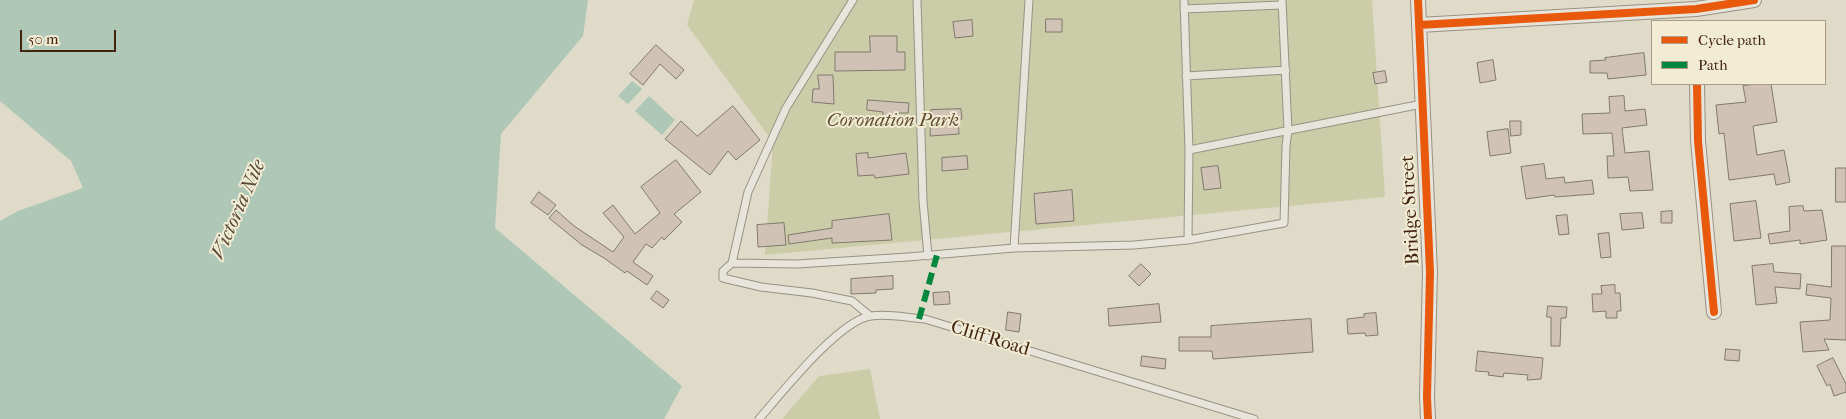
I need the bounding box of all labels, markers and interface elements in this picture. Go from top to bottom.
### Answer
scale bar [22,20,119,52]
legend [1651,20,1826,85]
text: 50 m [28,30,58,48]
text: Cycle path [1698,31,1766,49]
text: Path [1698,56,1728,74]
park label: Coronation Park [827,110,959,132]
street label: Bridge Street [1397,154,1425,266]
water label: Victoria Nile [206,157,272,263]
street label: Cliff Road [948,316,1032,362]

